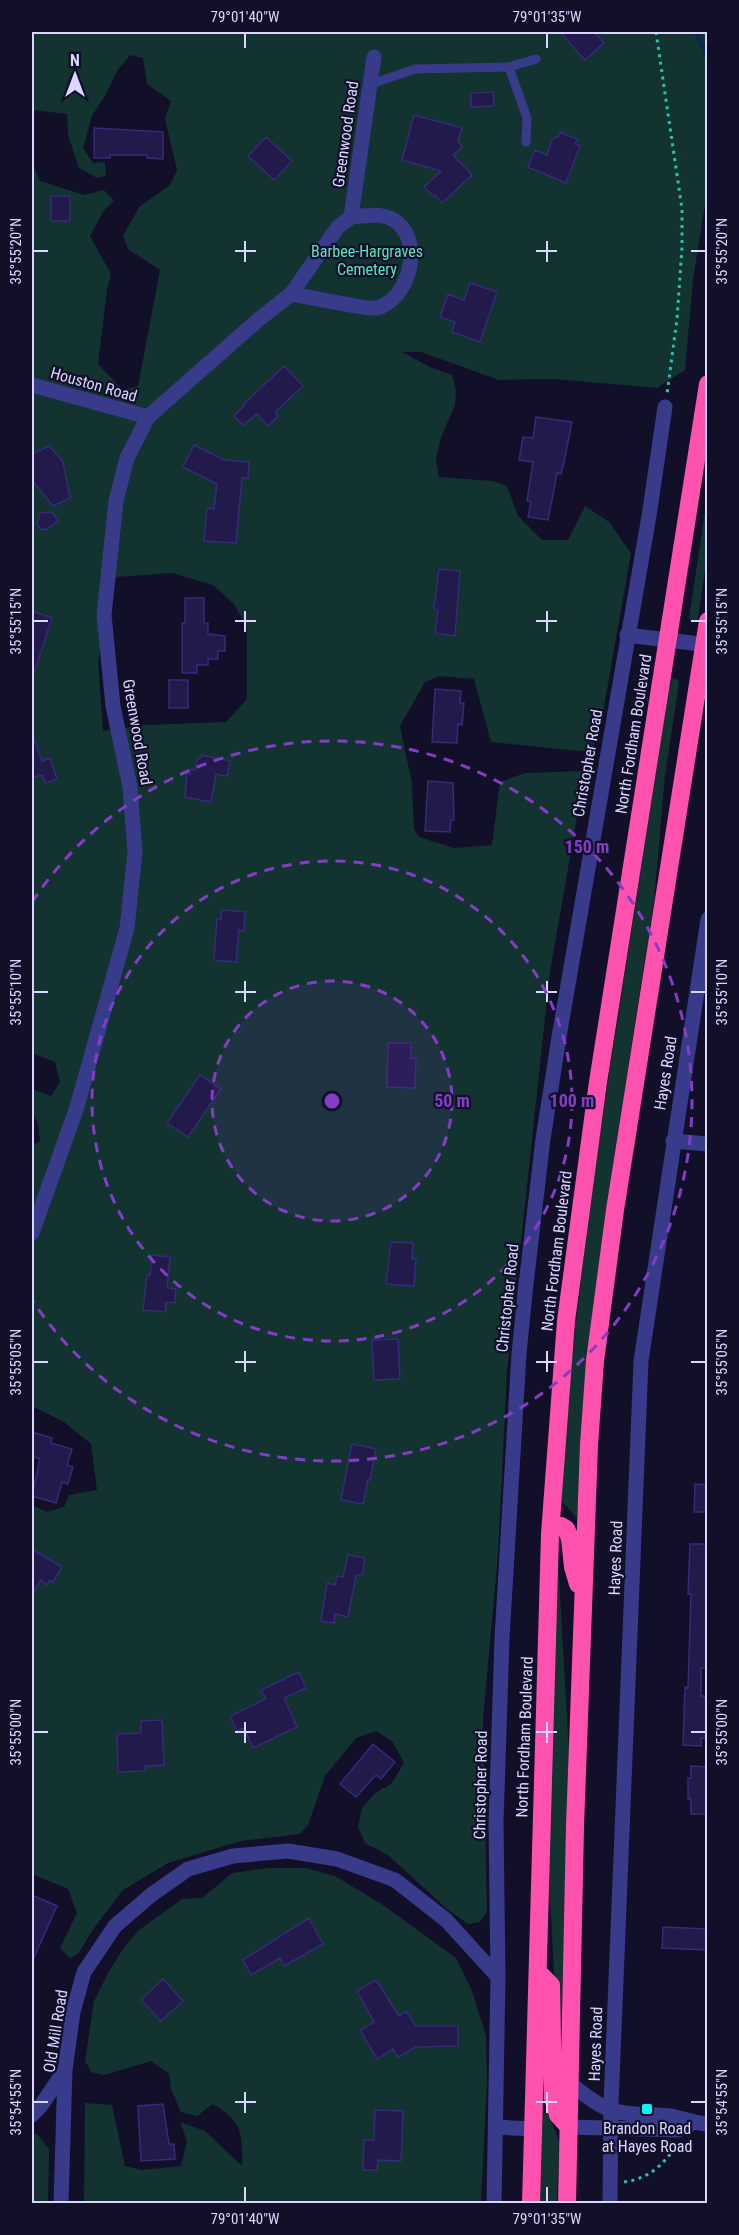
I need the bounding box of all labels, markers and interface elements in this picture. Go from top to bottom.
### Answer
text: 79°01'40"W [211,8,280,26]
text: 79°01'35"W [513,8,582,26]
north arrow [45,45,105,105]
text: N [70,51,80,70]
street label: Greenwood Road [329,80,362,188]
text: 35°55'20"N [7,218,25,284]
text: 35°55'20"N [713,218,731,284]
park label: Barbee-Hargraves Cemetery [311,242,423,279]
street label: Houston Road [48,363,139,406]
text: 35°55'15"N [7,588,25,654]
text: 35°55'15"N [713,588,731,654]
street label: North Fordham Boulevard [611,653,655,815]
street label: Greenwood Road [119,678,156,786]
street label: Christopher Road [569,708,606,818]
text: 150 m [565,836,609,857]
text: 35°55'10"N [7,959,25,1025]
text: 35°55'10"N [713,959,731,1025]
street label: Hayes Road [650,1035,681,1111]
text: 50 m [434,1090,470,1111]
text: 100 m [550,1090,594,1111]
centre of rings [322,1091,342,1111]
street label: North Fordham Boulevard [537,1170,576,1332]
street label: Christopher Road [492,1243,523,1353]
text: 35°55'05"N [7,1329,25,1395]
text: 35°55'05"N [713,1329,731,1395]
street label: Hayes Road [605,1520,626,1596]
street label: North Fordham Boulevard [512,1656,537,1818]
text: 35°55'00"N [7,1699,25,1765]
text: 35°55'00"N [713,1699,731,1765]
street label: Christopher Road [470,1730,491,1840]
street label: Old Mill Road [40,1988,71,2074]
street label: Hayes Road [585,2006,606,2082]
text: 35°54'55"N [7,2069,25,2135]
text: 35°54'55"N [713,2069,731,2135]
marker: Brandon Road at Hayes Road [640,2102,654,2116]
place label: Brandon Road at Hayes Road [602,2119,692,2156]
text: 79°01'40"W [211,2210,280,2228]
text: 79°01'35"W [513,2210,582,2228]

